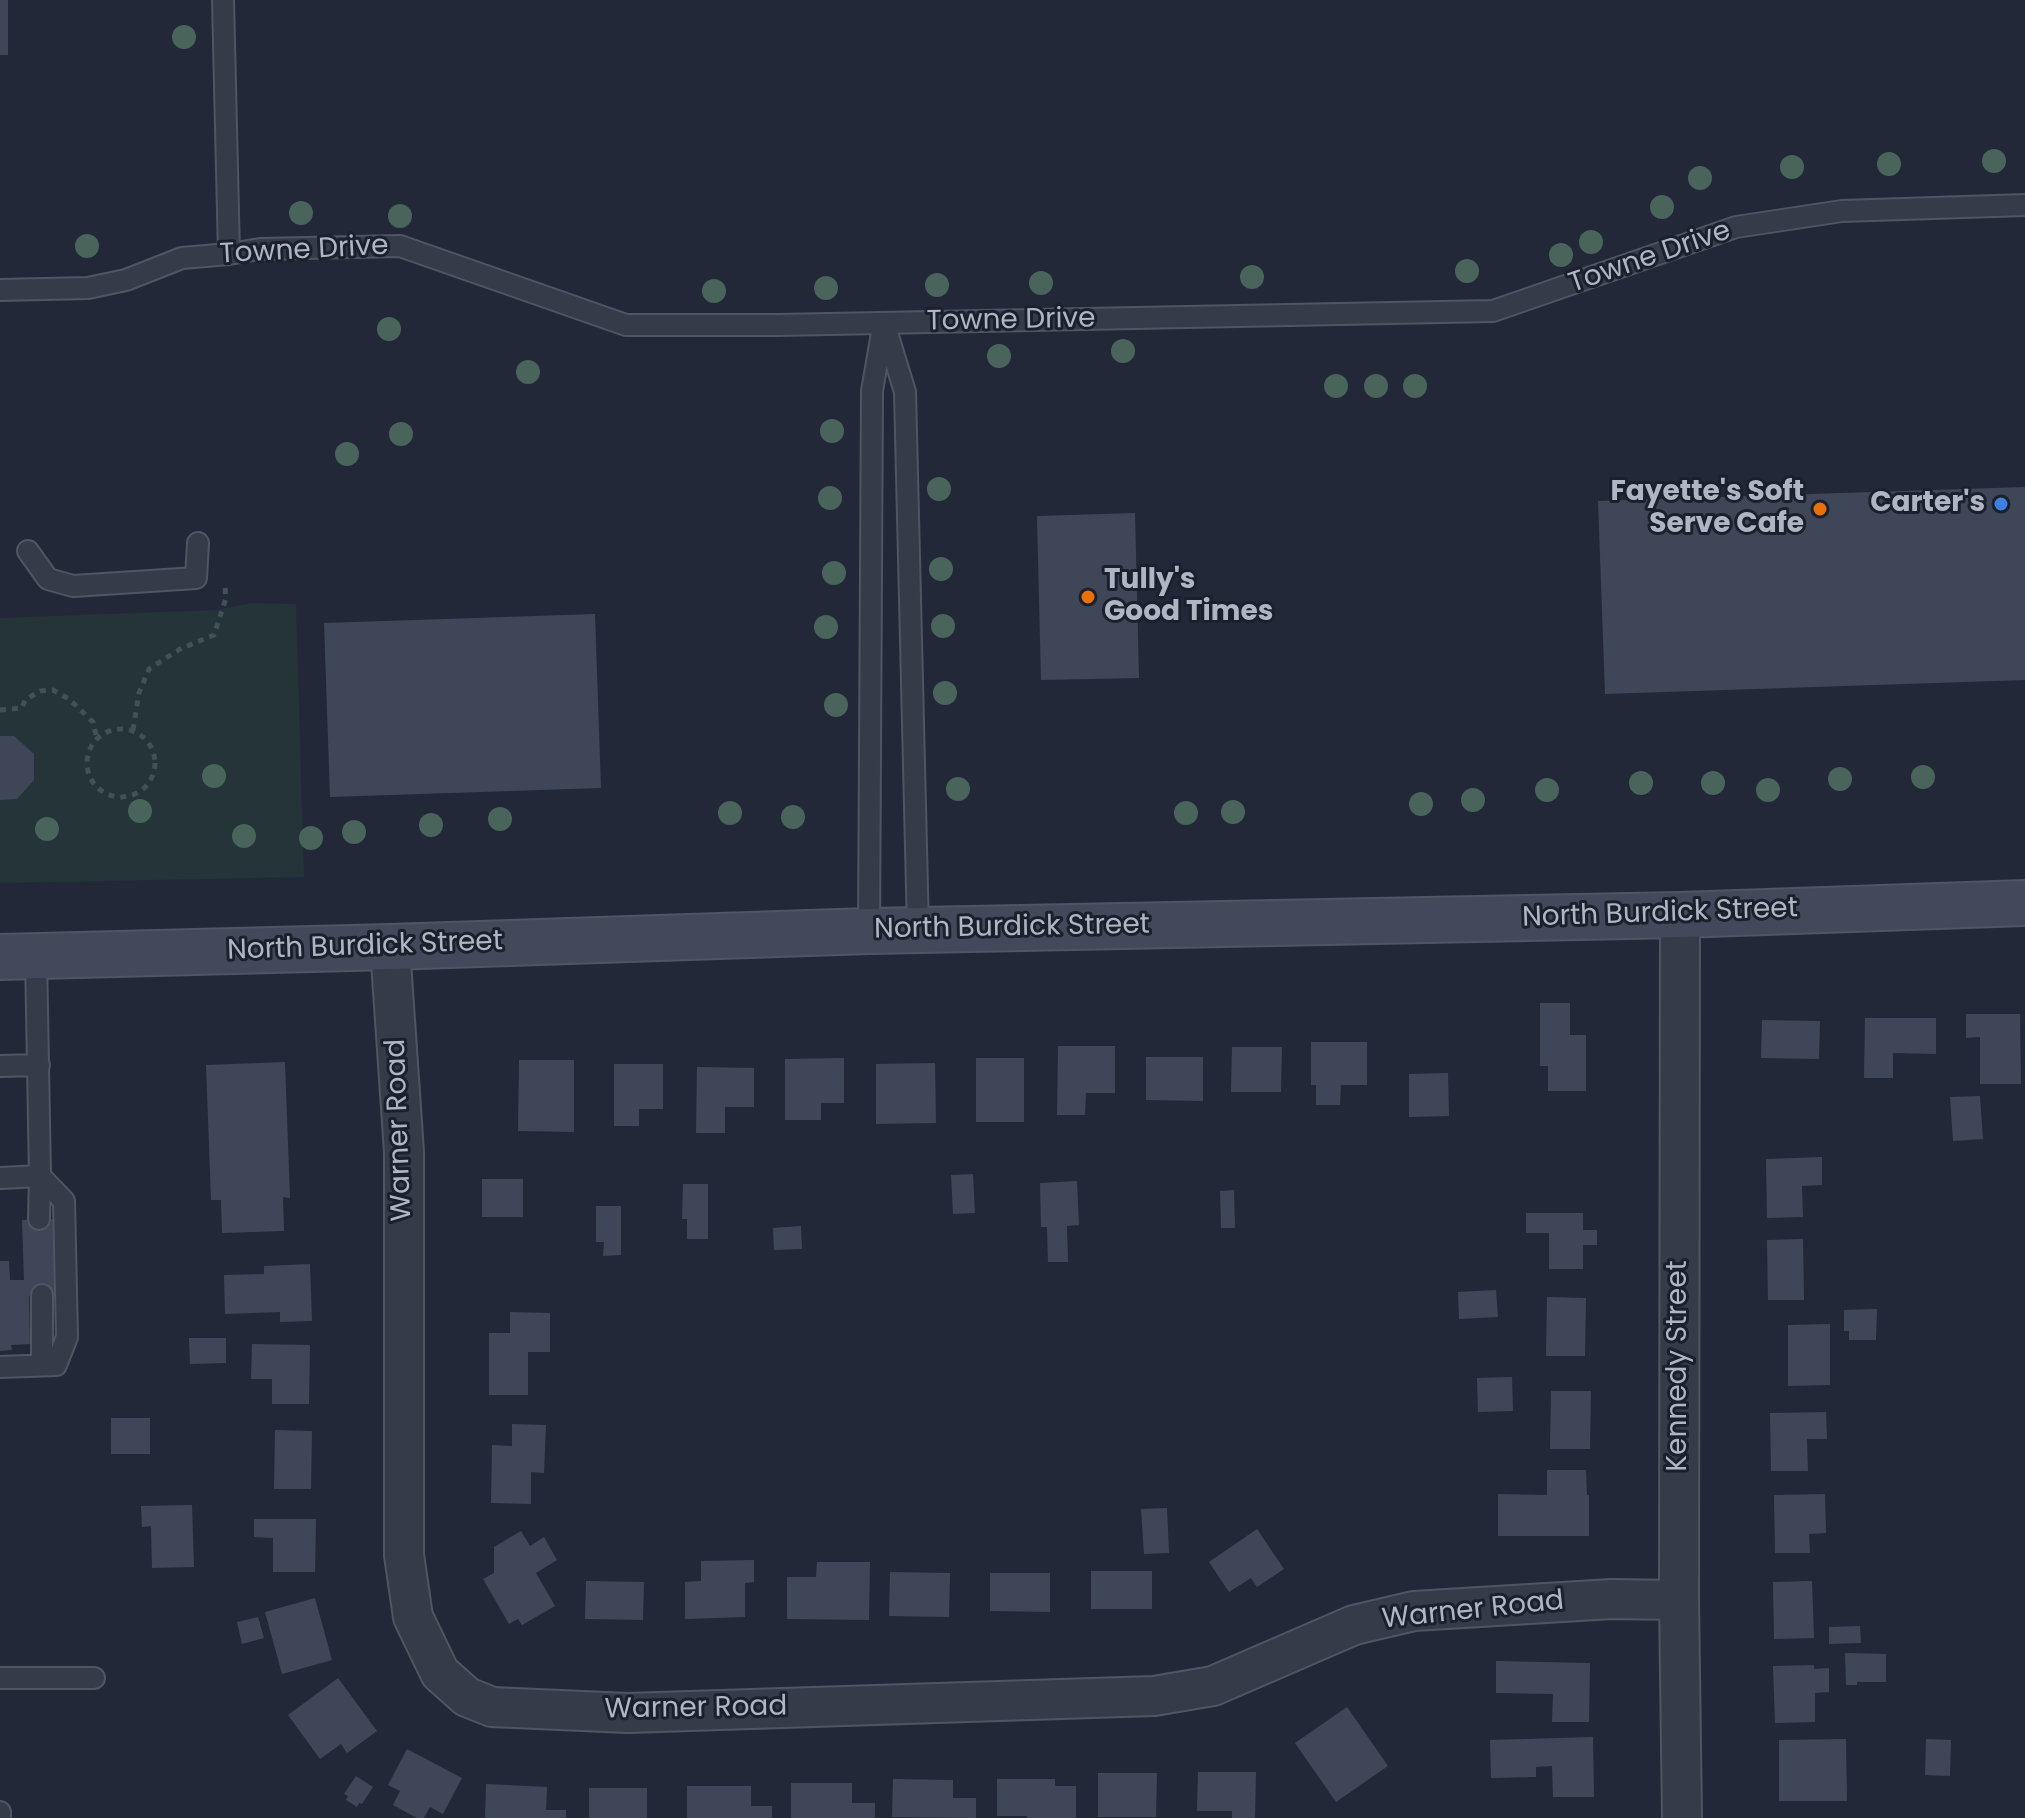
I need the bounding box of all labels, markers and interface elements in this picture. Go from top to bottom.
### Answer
street label: Towne Drive [1565,215,1735,301]
street label: Towne Drive [219,230,389,272]
street label: Towne Drive [926,303,1096,339]
place label: Fayette's Soft Serve Cafe [1610,476,1804,542]
place label: Carter's [1870,487,1985,521]
marker: Carter's [1992,495,2010,513]
marker: Fayette's Soft Serve Cafe [1811,500,1829,518]
place label: Tully's Good Times [1104,564,1273,630]
marker: Tully's Good Times [1079,588,1097,606]
street label: North Burdick Street [1522,892,1798,936]
street label: North Burdick Street [874,909,1150,947]
street label: North Burdick Street [227,925,503,969]
street label: Warner Road [380,1038,420,1222]
street label: Kennedy Street [1662,1260,1696,1472]
street label: Warner Road [1380,1585,1566,1637]
street label: Warner Road [604,1691,788,1727]

